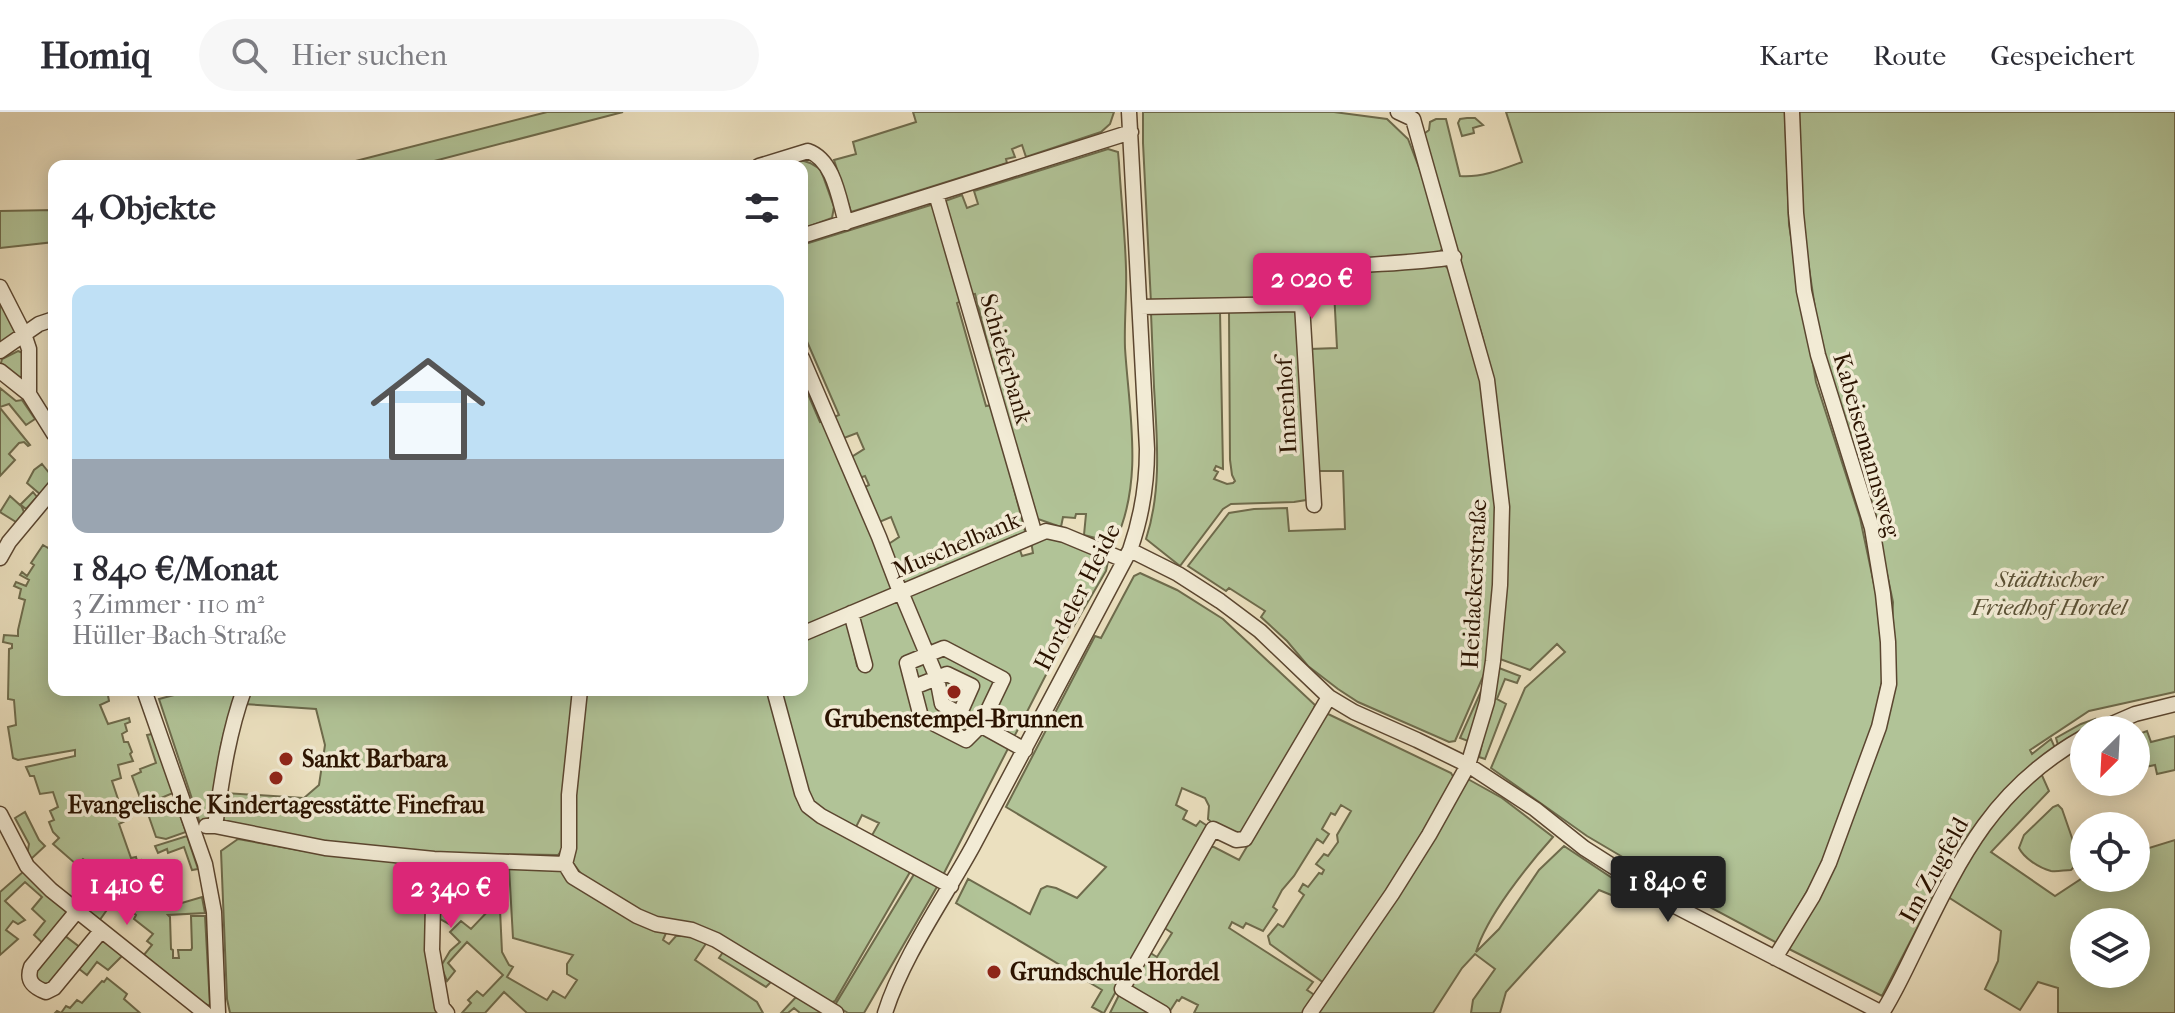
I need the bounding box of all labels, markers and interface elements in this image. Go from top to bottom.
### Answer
search box [199,19,759,91]
text: Homiq [40,33,151,78]
icon: search [227,33,271,77]
text: Hier suchen [291,38,447,73]
text: Karte [1759,39,1829,72]
text: Route [1873,39,1946,72]
text: Gespeichert [1990,39,2135,72]
icon: filters [740,186,784,230]
text: 4 Objekte [72,188,216,228]
pin: 2 020 € [1238,253,1386,321]
text: 2 020 € [1271,263,1353,294]
street label: Schieferbank [974,290,1038,428]
icon: home [356,337,500,481]
street label: Kabeisemannsweg [1827,349,1907,542]
street label: Innenhof [1269,352,1302,455]
street label: Heidackerstraße [1456,498,1492,670]
street label: Muschelbank [888,505,1025,584]
street label: Hordeler Heide [1028,519,1126,675]
text: 1 840 €/Monat [72,549,278,589]
park label: Städtischer Friedhof Hordel [1971,565,2130,621]
text: 3 Zimmer · 110 m² [72,589,264,620]
text: Hüller-Bach-Straße [72,620,286,651]
marker: Grubenstempel-Brunnen [945,683,963,701]
place label: Grubenstempel-Brunnen [824,705,1085,733]
north arrow [2070,716,2150,796]
map controls [2070,716,2150,988]
place label: Sankt Barbara [302,745,448,773]
marker: Sankt Barbara [277,750,295,768]
marker: Evangelische Kindertagesstätte Finefrau [267,769,285,787]
place label: Evangelische Kindertagesstätte Finefrau [67,791,485,819]
street label: Im Zugfeld [1894,812,1975,928]
button: locate [2070,812,2150,892]
pin: 1 840 € [1594,856,1742,924]
pin: 1 410 € [53,859,201,927]
pin: 2 340 € [377,862,525,930]
text: 1 840 € [1629,866,1707,897]
text: 1 410 € [90,869,164,900]
text: 2 340 € [411,872,491,903]
button: layers [2070,908,2150,988]
place label: Grundschule Hordel [1010,958,1220,986]
marker: Grundschule Hordel [985,963,1003,981]

